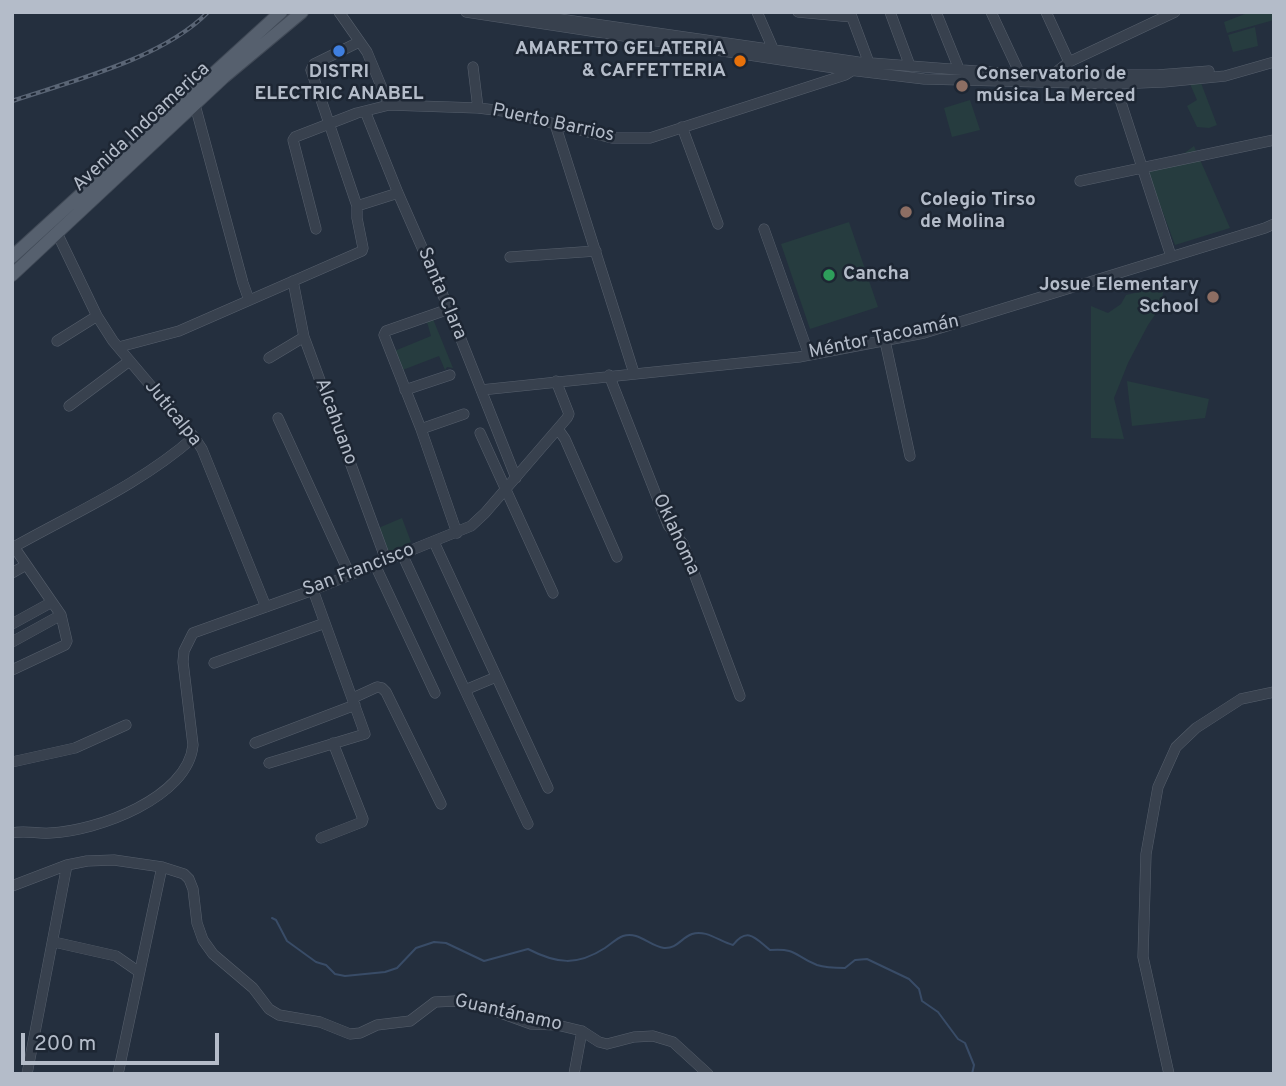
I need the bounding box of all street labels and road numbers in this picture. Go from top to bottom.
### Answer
street label: Avenida Indoamerica [69,59,215,197]
street label: Puerto Barrios [490,100,616,148]
street label: Santa Clara [411,244,471,344]
street label: Méntor Tacoamán [807,311,961,365]
street label: Alcahuano [309,376,361,468]
street label: Juticalpa [139,377,205,451]
street label: Oklahoma [646,491,704,579]
street label: San Francisco [300,539,418,603]
street label: Guantánamo [452,991,564,1037]

